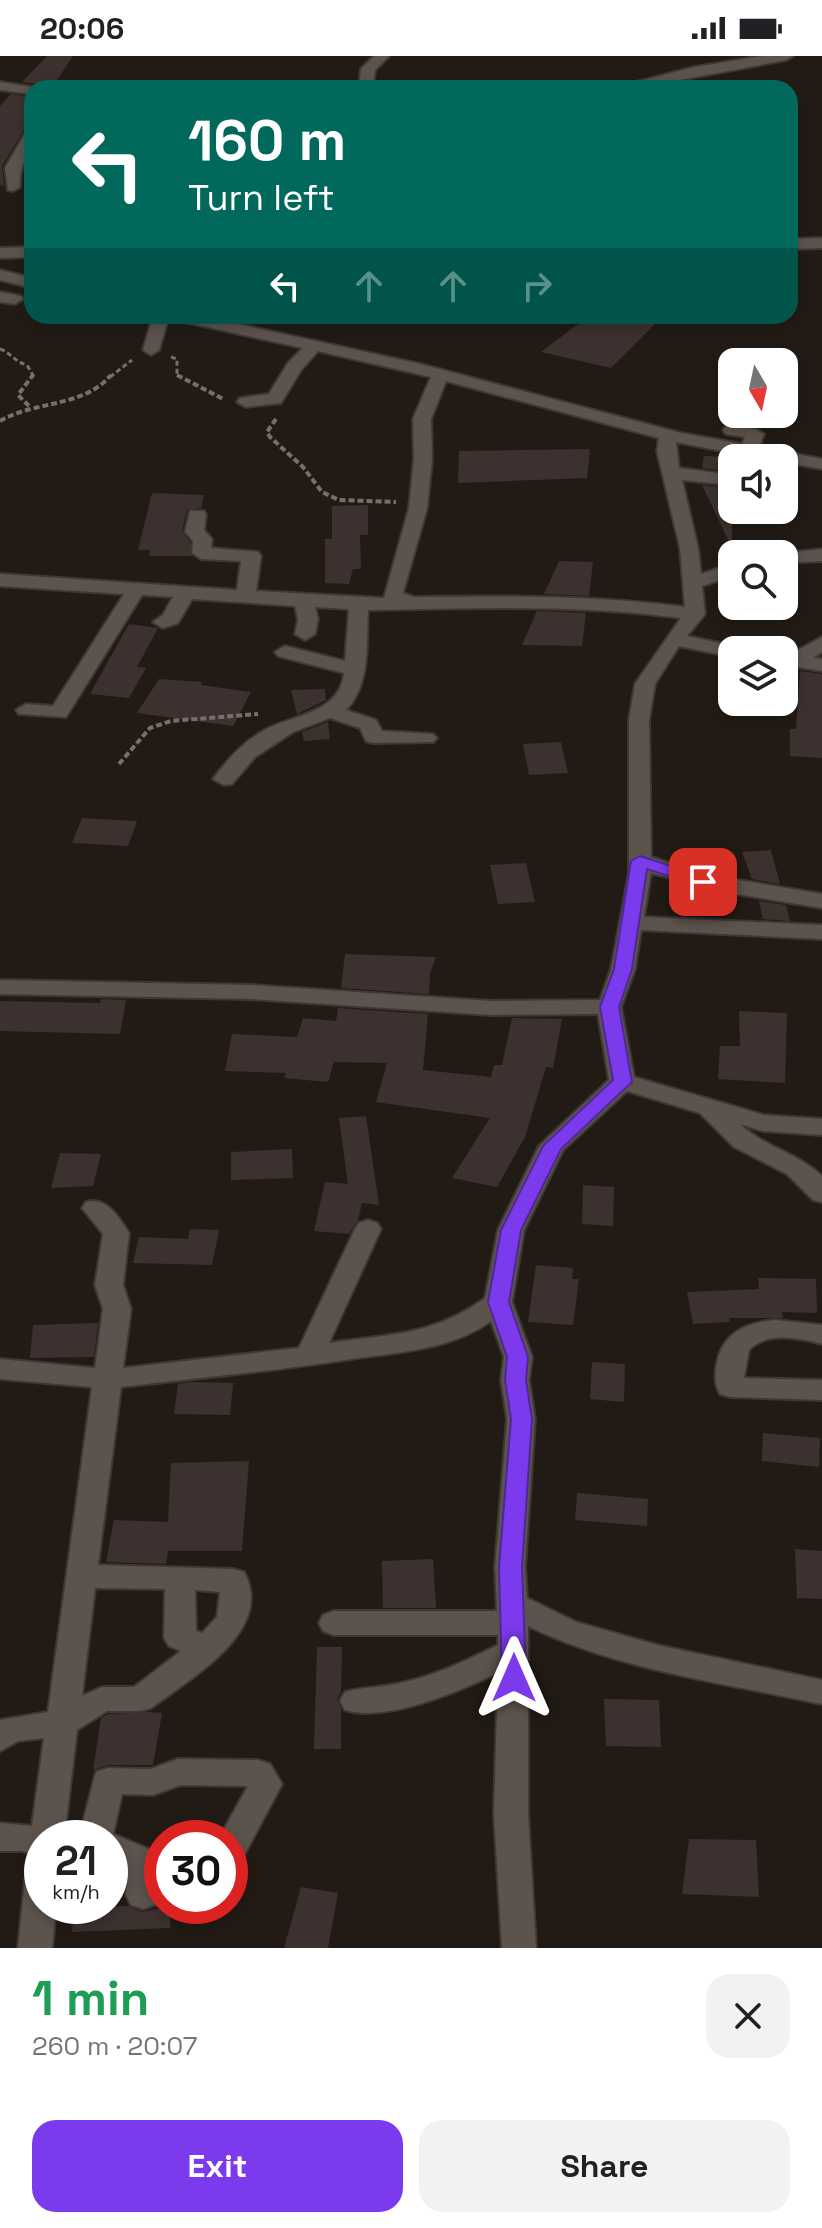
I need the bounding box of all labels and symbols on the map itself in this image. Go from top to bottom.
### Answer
north arrow [718,348,798,428]
pin [669,848,737,916]
position arrow [472,1636,556,1720]
speed limit sign: 30 [144,1820,248,1924]

